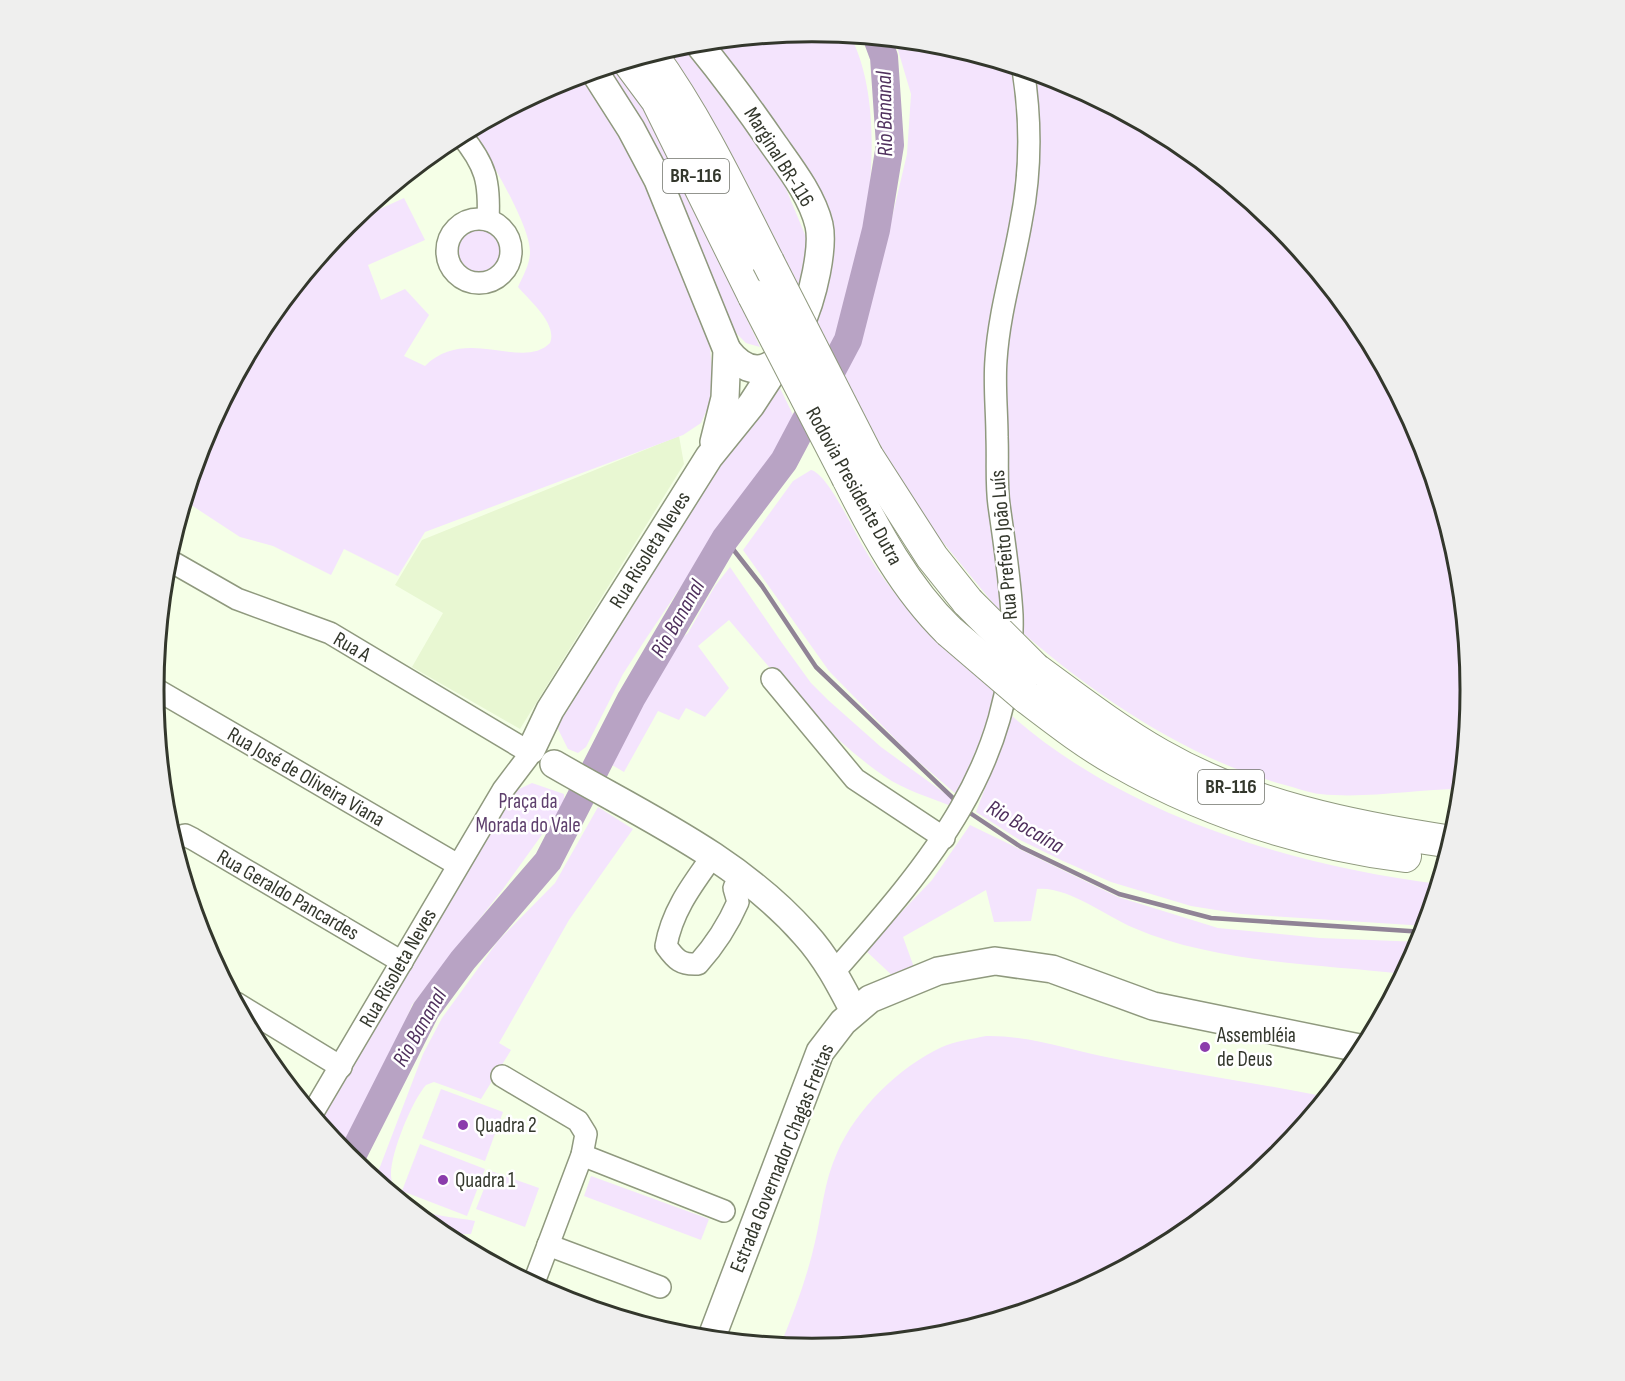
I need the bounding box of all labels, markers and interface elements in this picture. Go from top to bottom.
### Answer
water label: Rio Bananal [871,70,899,157]
street label: Marginal BR-116 [739,103,819,211]
road number: BR-116 [663,159,729,193]
street label: Rodovia Presidente Dutra [800,403,908,569]
street label: Rua Prefeito João Luís [985,469,1023,621]
street label: Rua Risoleta Neves [604,487,696,613]
water label: Rio Bananal [645,575,711,663]
street label: Rua A [329,626,376,668]
street label: Rua José de Oliveira Viana [223,722,389,832]
road number: BR-116 [1198,770,1264,804]
park label: Praça da Morada do Vale [475,789,581,838]
water label: Rio Bocaína [982,794,1068,860]
street label: Rua Geraldo Pancardes [213,844,363,946]
street label: Rua Risoleta Neves [354,904,442,1032]
water label: Rio Bananal [387,984,453,1072]
place label: Assembléia de Deus [1216,1023,1296,1072]
street label: Estrada Governador Chagas Freitas [725,1040,839,1276]
marker: Assembléia de Deus [1198,1040,1212,1054]
place label: Quadra 2 [475,1113,537,1138]
marker: Quadra 2 [456,1118,470,1132]
place label: Quadra 1 [455,1168,516,1193]
marker: Quadra 1 [436,1173,450,1187]

